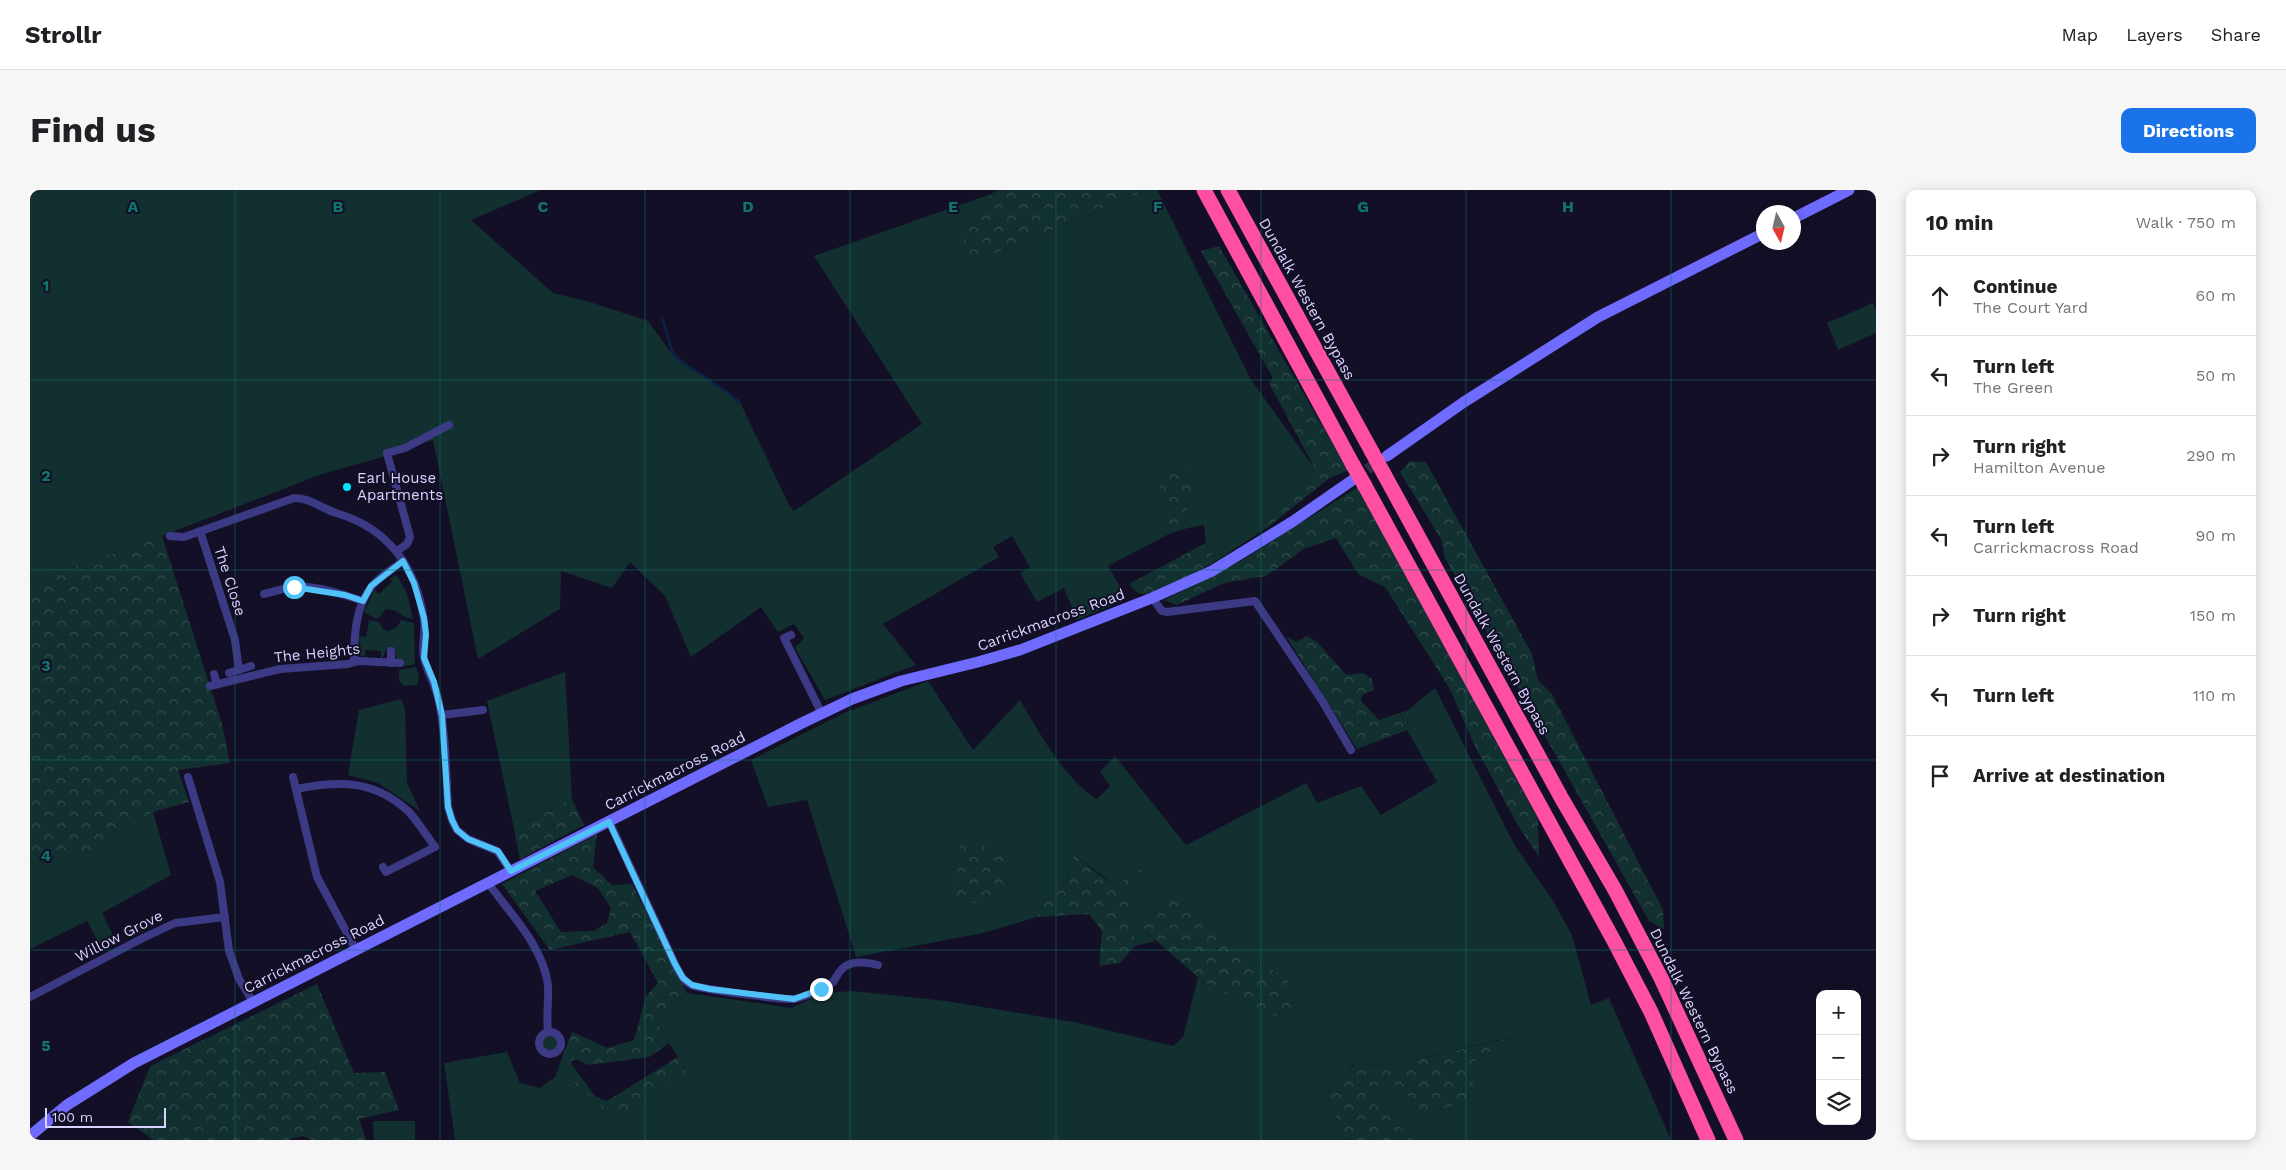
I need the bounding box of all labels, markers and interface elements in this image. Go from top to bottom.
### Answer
text: Strollr [25,21,102,49]
text: Map [2061,24,2098,45]
text: Layers [2126,24,2183,45]
text: Share [2211,24,2261,45]
button: Directions [2121,108,2256,153]
text: Find us [30,109,156,151]
text: A [128,197,139,216]
text: B [333,197,344,216]
text: C [538,197,549,216]
text: D [742,197,754,216]
text: E [948,197,958,216]
text: F [1153,197,1163,216]
text: G [1357,197,1369,216]
text: H [1562,197,1574,216]
north arrow [1756,205,1801,250]
text: 10 min [1926,210,1993,235]
text: Walk · 750 m [2136,213,2236,232]
street label: Dundalk Western Bypass [1255,215,1359,383]
text: Continue [1973,275,2057,298]
text: 1 [43,276,49,295]
icon: ahead [1926,282,1954,310]
text: 60 m [2196,286,2236,305]
text: The Court Yard [1973,298,2088,317]
text: Turn left [1973,355,2054,378]
icon: left [1926,362,1954,390]
text: 50 m [2196,366,2236,385]
text: The Green [1973,378,2053,397]
text: Turn right [1973,435,2066,458]
icon: right [1926,442,1954,470]
text: 290 m [2186,446,2236,465]
text: Hamilton Avenue [1973,458,2105,477]
text: 2 [41,466,51,485]
place label: Earl House Apartments [357,469,443,504]
marker: Earl House Apartments [341,481,353,493]
text: Turn left [1973,515,2054,538]
icon: left [1926,522,1954,550]
text: 90 m [2195,526,2236,545]
text: Carrickmacross Road [1973,538,2139,557]
street label: The Close [210,544,250,618]
street label: Dundalk Western Bypass [1450,570,1554,738]
route start [283,576,306,599]
street label: Carrickmacross Road [975,585,1127,655]
icon: right [1926,602,1954,630]
text: Turn right [1973,604,2066,627]
text: 150 m [2190,606,2236,625]
street label: The Heights [273,640,361,666]
text: 3 [41,656,51,675]
icon: left [1926,682,1954,710]
text: Turn left [1973,684,2054,707]
text: 110 m [2193,686,2236,705]
street label: Carrickmacross Road [602,728,748,814]
icon: arrive [1926,762,1954,790]
text: Arrive at destination [1973,764,2165,787]
text: 4 [41,846,51,865]
street label: Willow Grove [72,906,166,966]
street label: Carrickmacross Road [241,911,387,997]
street label: Dundalk Western Bypass [1646,925,1742,1097]
route end [810,978,833,1001]
map controls [1816,990,1861,1125]
button: + [1816,990,1861,1035]
button: − [1816,1035,1861,1080]
text: 5 [41,1036,51,1055]
button: layers [1816,1080,1861,1125]
scale bar [45,1105,166,1128]
text: 100 m [52,1109,93,1125]

